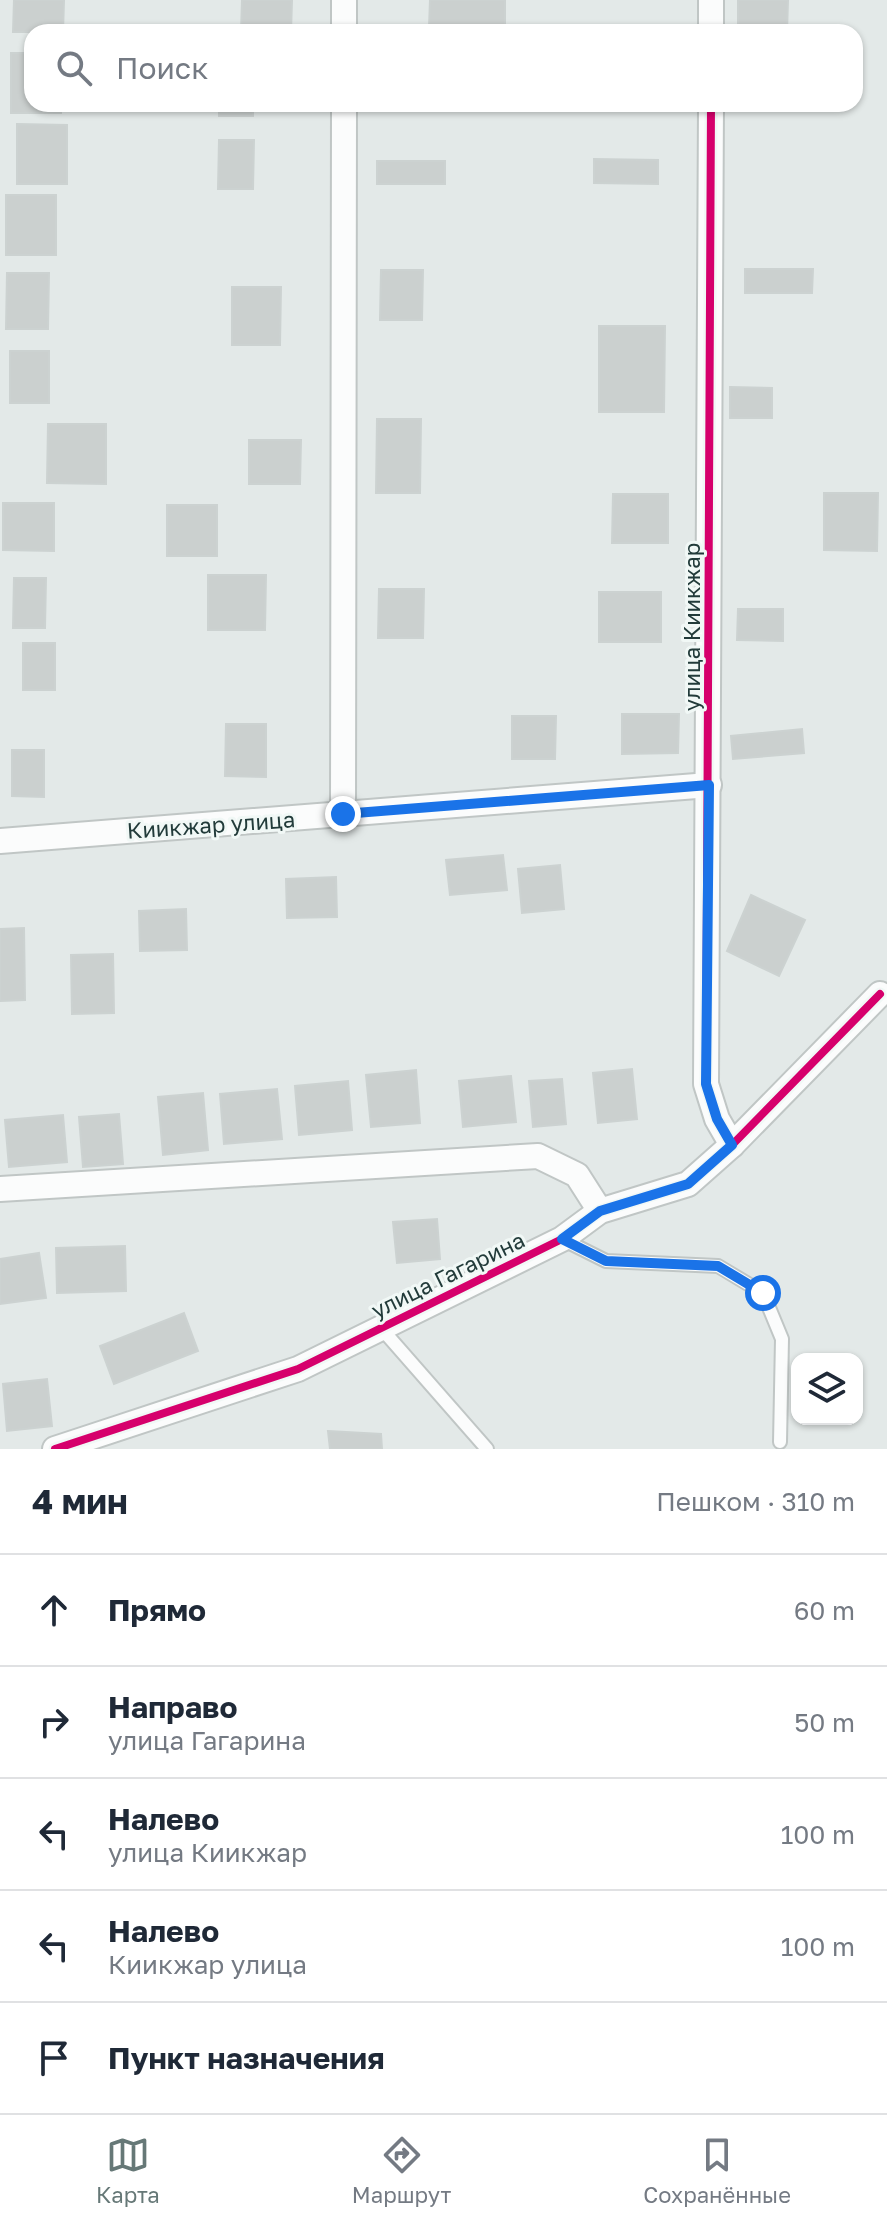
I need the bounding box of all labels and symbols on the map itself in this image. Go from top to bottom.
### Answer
street label: улица Киикжар [678,543,705,711]
route end [325,796,361,832]
street label: Киикжар улица [126,805,296,844]
street label: улица Гагарина [367,1226,529,1323]
route start [745,1275,781,1311]

